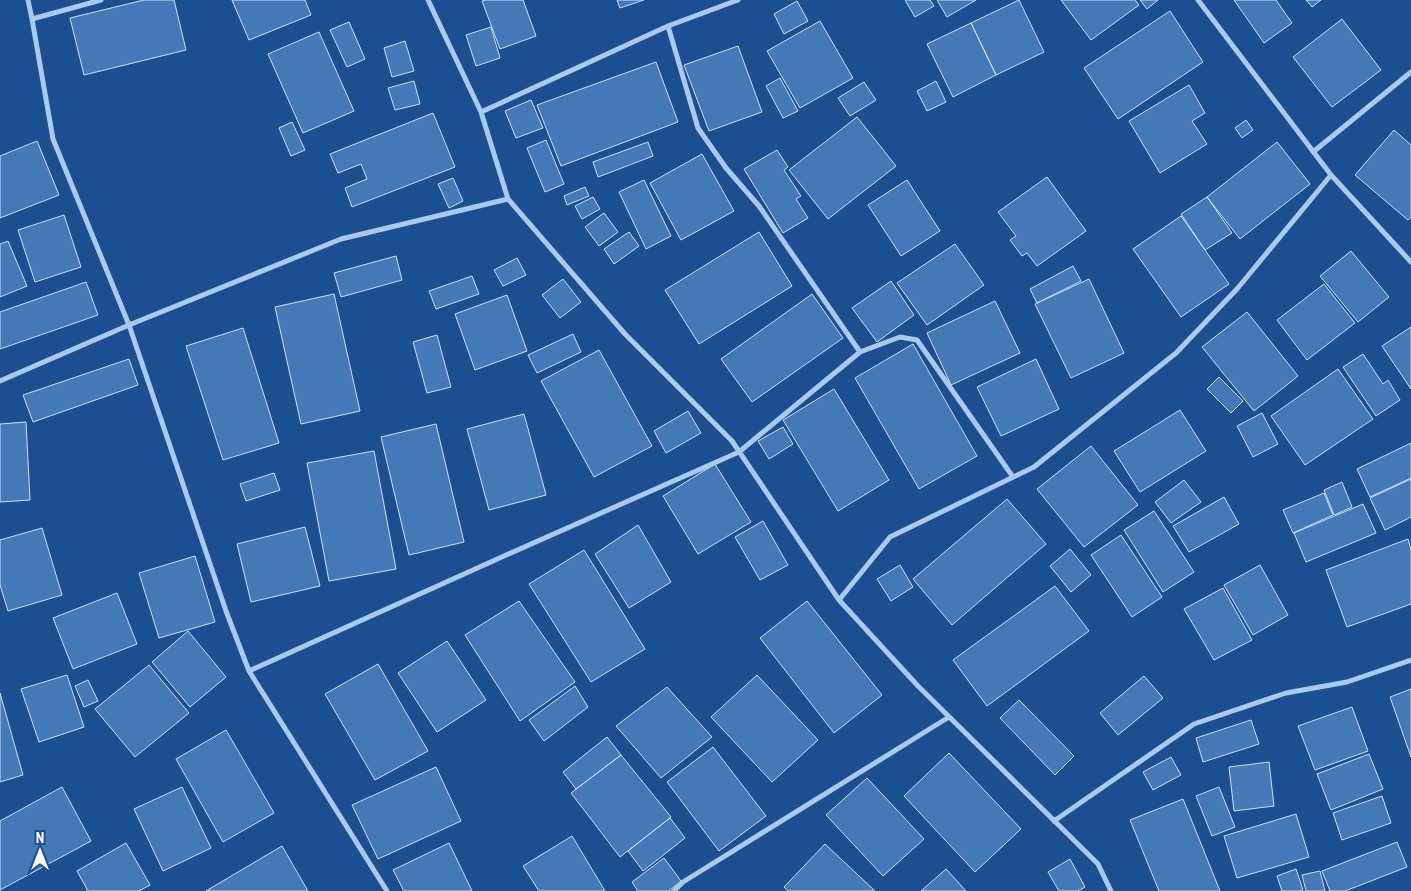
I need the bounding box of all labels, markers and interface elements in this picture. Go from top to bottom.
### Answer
north arrow [15,826,65,876]
text: N [36,830,44,846]

